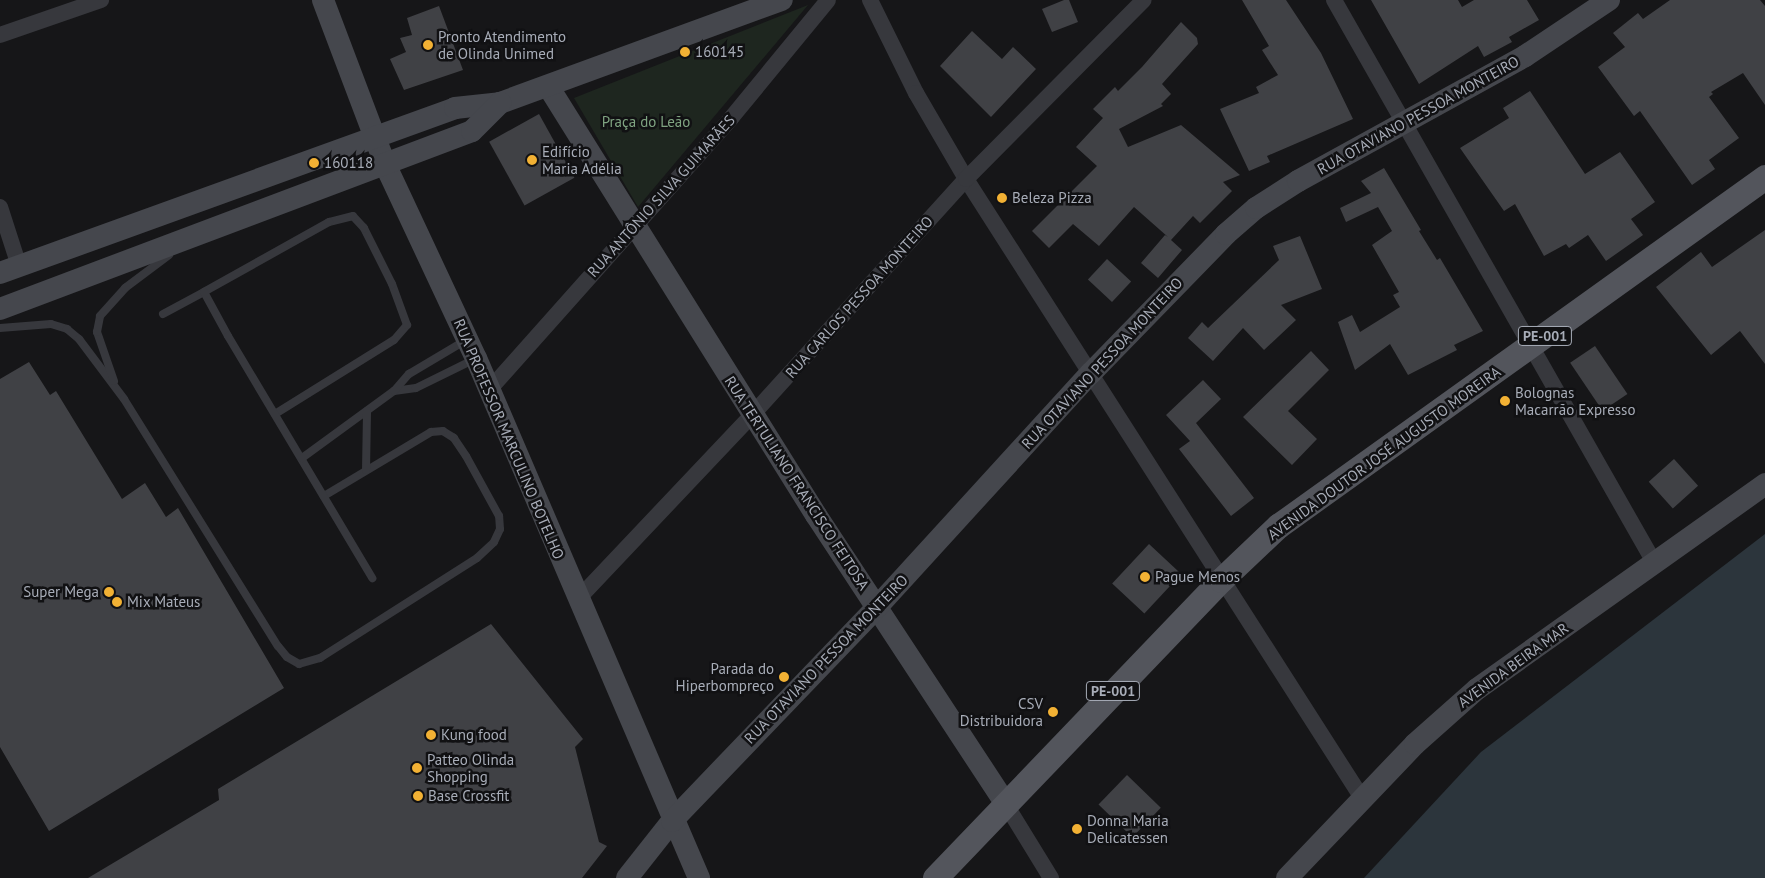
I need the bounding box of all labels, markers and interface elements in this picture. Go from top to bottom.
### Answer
place label: Pronto Atendimento de Olinda Unimed [438,27,567,62]
marker: Pronto Atendimento de Olinda Unimed [422,39,434,51]
place label: 160145 [695,43,744,61]
marker: 160145 [679,46,691,58]
street label: RUA OTAVIANO PESSOA MONTEIRO [1314,52,1522,178]
street label: RUA ANTÔNIO SILVA GUIMARÃES [583,111,739,281]
park label: Praça do Leão [602,113,690,131]
place label: Edifício Maria Adélia [542,142,622,177]
place label: 160118 [324,154,373,172]
marker: Edifício Maria Adélia [526,154,538,166]
marker: 160118 [308,157,320,169]
place label: Beleza Pizza [1012,189,1092,207]
marker: Beleza Pizza [996,192,1008,204]
street label: RUA CARLOS PESSOA MONTEIRO [781,212,937,382]
street label: RUA OTAVIANO PESSOA MONTEIRO [1017,273,1187,453]
street label: RUA PROFESSOR MARCULINO BOTELHO [450,316,568,562]
road number: PE-001 [1518,324,1572,348]
street label: AVENIDA DOUTOR JOSÉ AUGUSTO MOREIRA [1264,362,1504,544]
street label: RUA TERTULIANO FRANCISCO FEITOSA [721,372,873,594]
place label: Bolognas Macarrão Expresso [1515,383,1635,418]
marker: Bolognas Macarrão Expresso [1499,395,1511,407]
place label: Pague Menos [1155,568,1240,586]
street label: RUA OTAVIANO PESSOA MONTEIRO [740,570,912,748]
marker: Pague Menos [1139,571,1151,583]
place label: Super Mega [23,583,99,601]
marker: Super Mega [103,586,115,598]
place label: Mix Mateus [127,593,201,611]
marker: Mix Mateus [111,596,123,608]
street label: AVENIDA BEIRA MAR [1454,619,1572,711]
place label: Parada do Hiperbompreço [676,659,774,694]
marker: Parada do Hiperbompreço [778,671,790,683]
road number: PE-001 [1086,679,1140,702]
place label: CSV Distribuidora [960,694,1043,729]
marker: CSV Distribuidora [1047,706,1059,718]
place label: Kung food [441,726,507,744]
marker: Kung food [425,729,437,741]
place label: Patteo Olinda Shopping [427,750,514,785]
marker: Patteo Olinda Shopping [411,762,423,774]
place label: Base Crossfit [428,787,509,805]
marker: Base Crossfit [412,790,424,802]
place label: Donna Maria Delicatessen [1087,811,1169,846]
marker: Donna Maria Delicatessen [1071,823,1083,835]

